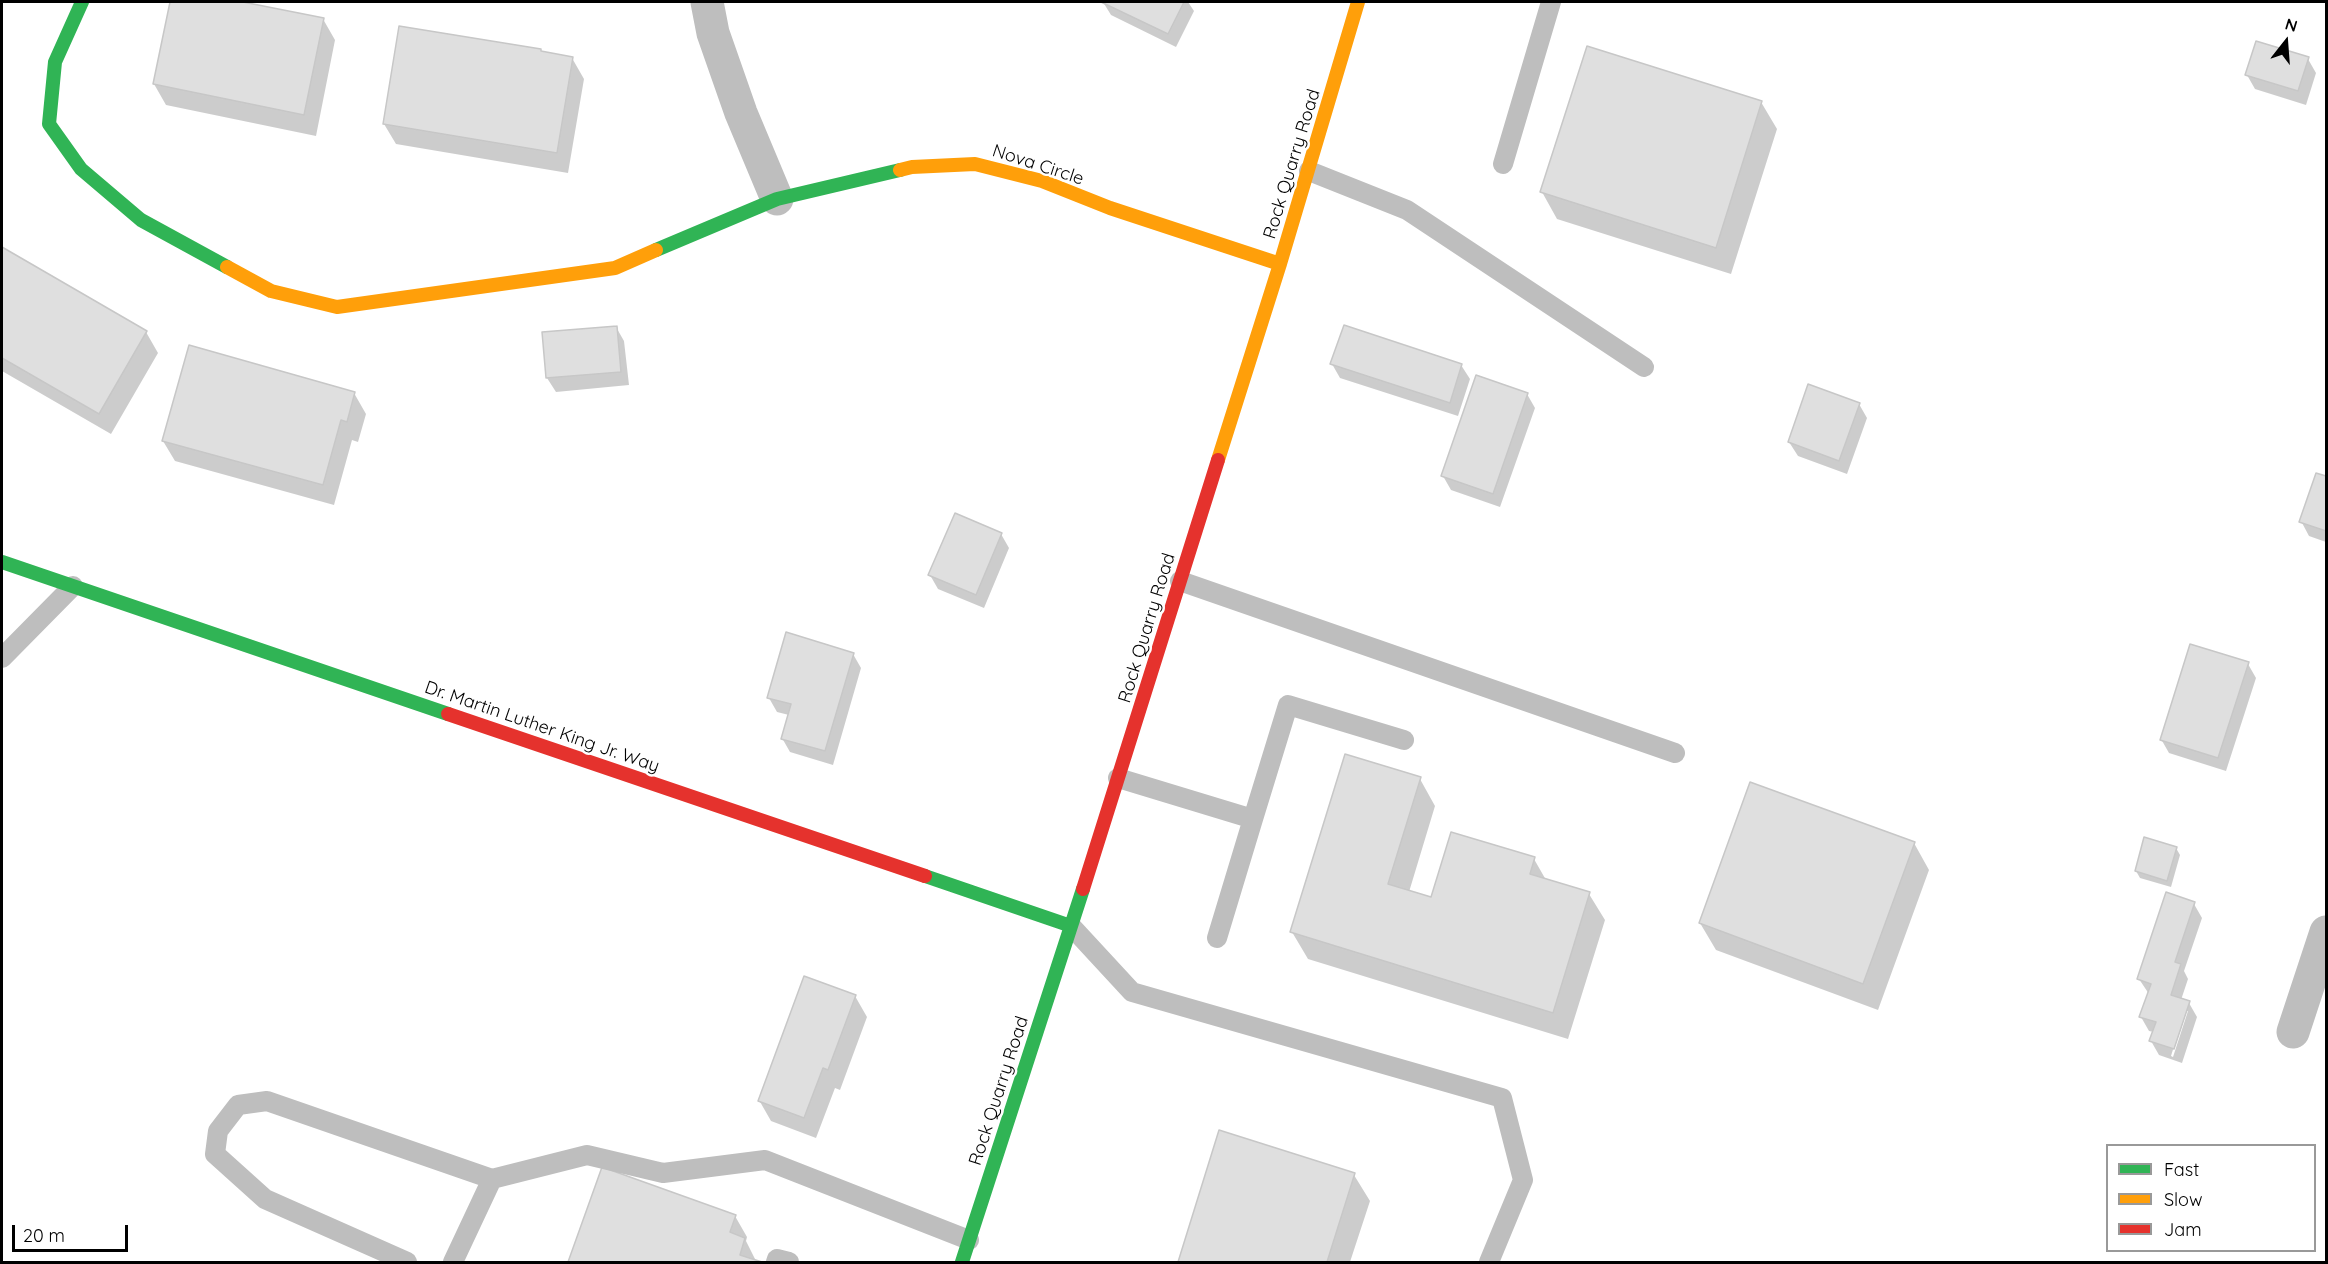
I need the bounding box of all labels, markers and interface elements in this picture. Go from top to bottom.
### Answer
north arrow [2256,12,2316,72]
text: N [2283,14,2300,36]
street label: Rock Quarry Road [1259,87,1325,241]
street label: Nova Circle [990,140,1086,190]
street label: Rock Quarry Road [1114,551,1180,705]
street label: Dr. Martin Luther King Jr. Way [422,677,662,777]
street label: Rock Quarry Road [965,1014,1033,1168]
legend [2106,1144,2316,1252]
text: Fast [2164,1158,2199,1181]
text: Slow [2164,1188,2202,1211]
scale bar [15,1213,130,1251]
text: Jam [2164,1218,2202,1241]
text: 20 m [23,1224,65,1247]

